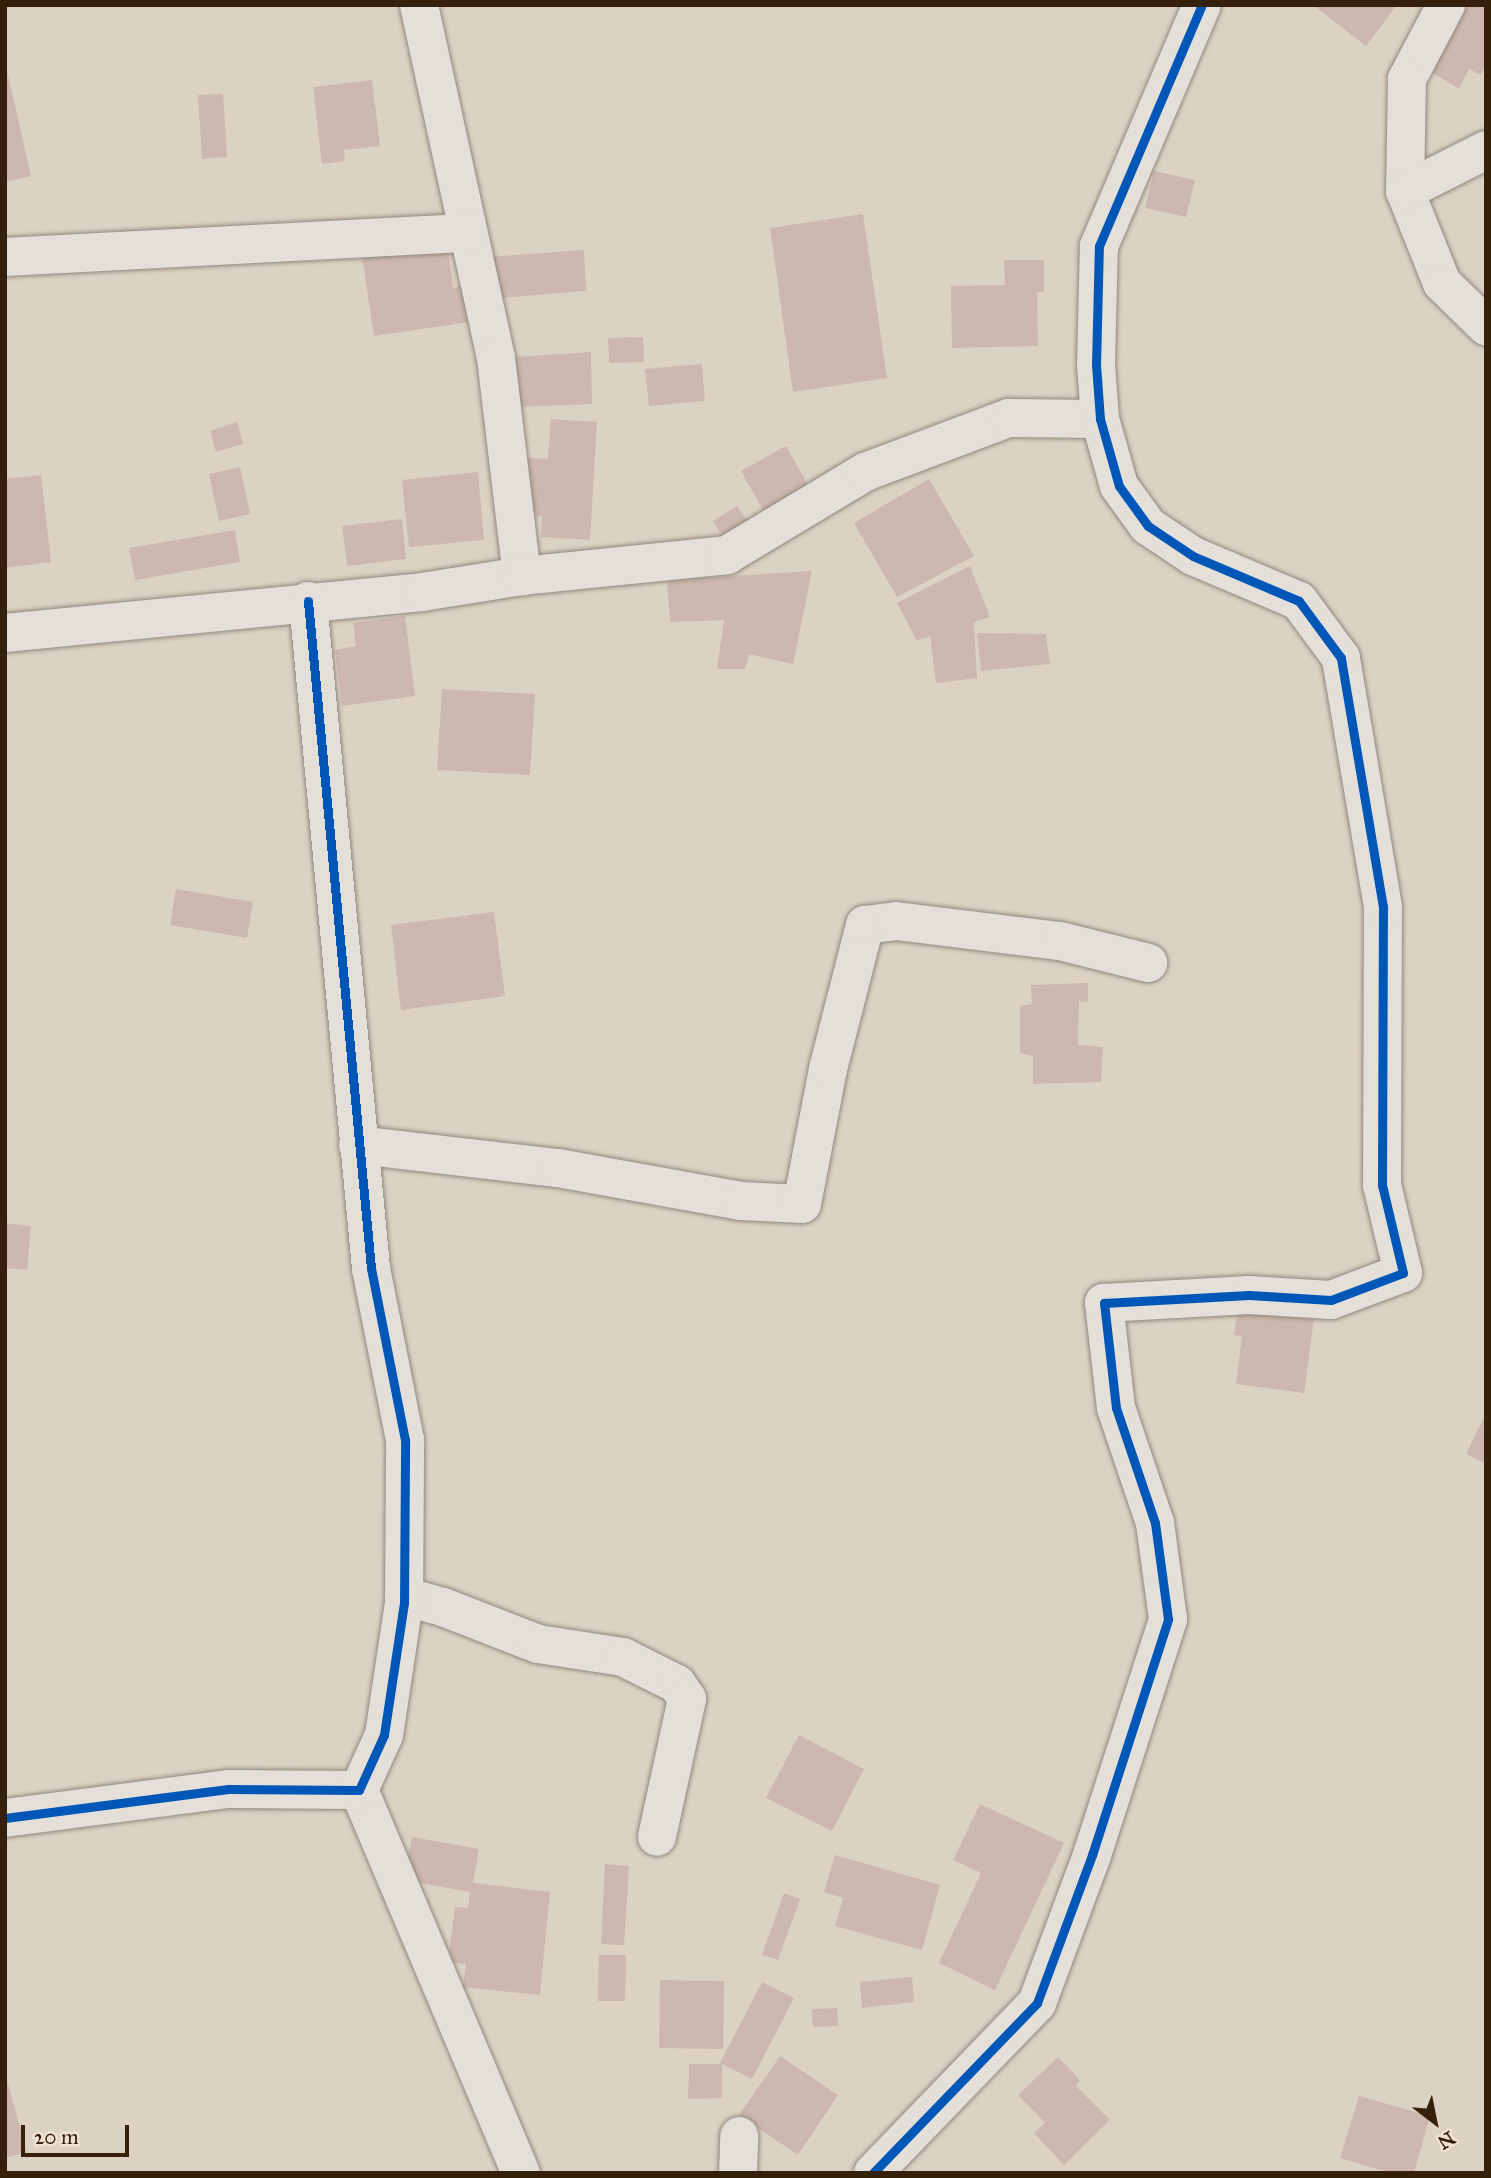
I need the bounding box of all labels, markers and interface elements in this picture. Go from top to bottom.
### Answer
north arrow [1400,2087,1470,2157]
scale bar [24,2112,133,2156]
text: 20 m [34,2124,79,2150]
text: N [1433,2126,1459,2154]

